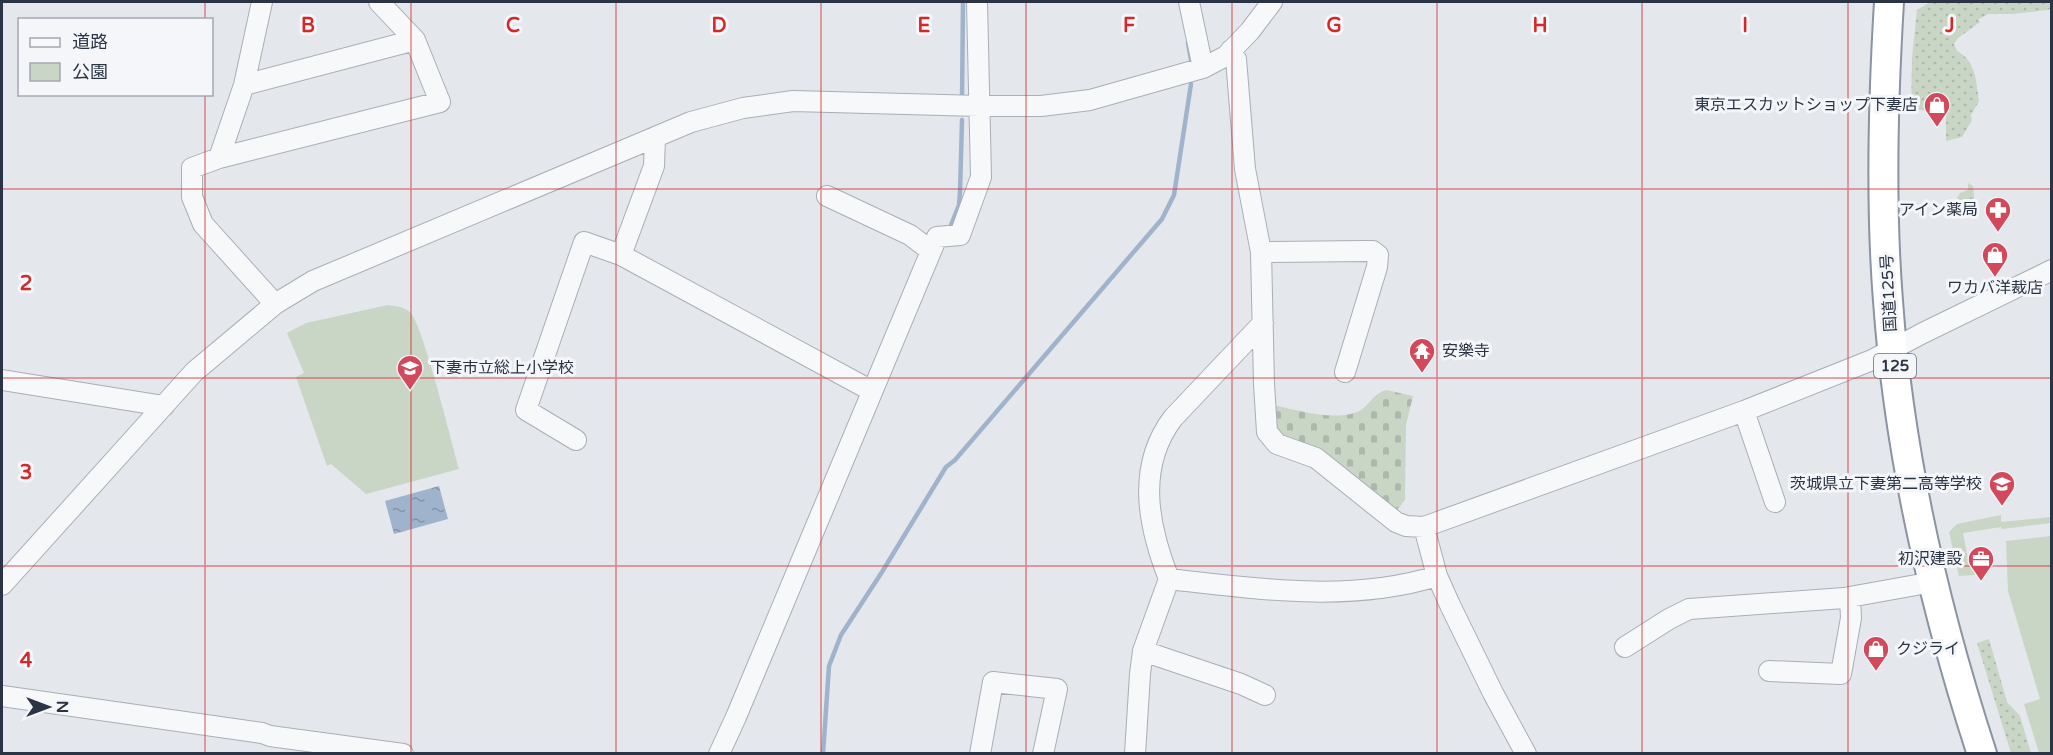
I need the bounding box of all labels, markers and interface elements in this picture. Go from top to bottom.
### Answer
text: B [301,14,315,38]
text: C [506,14,520,38]
text: D [711,14,727,38]
text: E [918,14,931,38]
text: F [1123,14,1135,38]
text: G [1326,14,1342,38]
text: H [1532,14,1548,38]
text: I [1742,14,1748,38]
text: J [1944,14,1955,38]
legend [18,18,213,96]
text: 道路 [72,31,108,53]
text: 公園 [72,61,108,83]
shop icon: 東京エスカットショップ下妻店 [1922,90,1952,128]
place label: 東京エスカットショップ下妻店 [1694,95,1918,115]
pharmacy icon: アイン薬局 [1983,195,2013,233]
place label: アイン薬局 [1899,200,1978,220]
shop icon: ワカバ洋裁店 [1980,240,2010,278]
street label: 国道125号 [1877,253,1901,333]
text: 2 [20,272,32,296]
place label: ワカバ洋裁店 [1947,278,2043,298]
temple icon: 安樂寺 [1407,336,1437,374]
place label: 安樂寺 [1442,341,1490,361]
school or university icon: 下妻市立総上小学校 [395,353,425,391]
road number: 125 [1874,354,1916,378]
place label: 下妻市立総上小学校 [430,358,574,378]
text: 3 [20,461,32,485]
school or university icon: 茨城県立下妻第二高等学校 [1987,469,2017,507]
place label: 茨城県立下妻第二高等学校 [1790,474,1982,494]
office icon: 初沢建設 [1966,544,1996,582]
place label: 初沢建設 [1898,549,1962,569]
shop icon: クジライ [1861,634,1891,672]
place label: クジライ [1896,639,1960,659]
text: 4 [20,649,33,673]
north arrow [18,677,78,737]
text: N [52,701,72,713]

